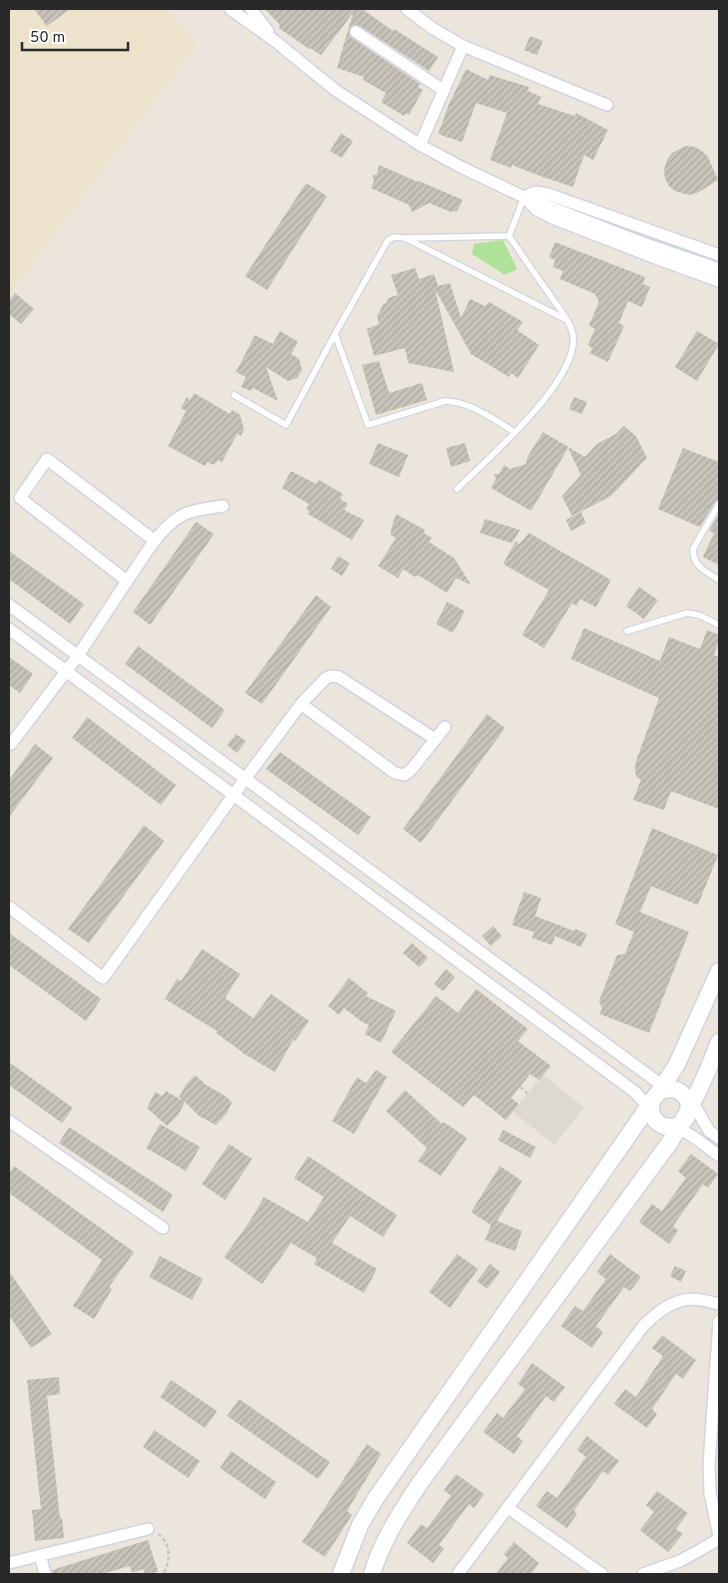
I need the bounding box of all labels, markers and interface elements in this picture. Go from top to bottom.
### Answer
scale bar [22,20,129,52]
text: 50 m [30,29,65,48]

